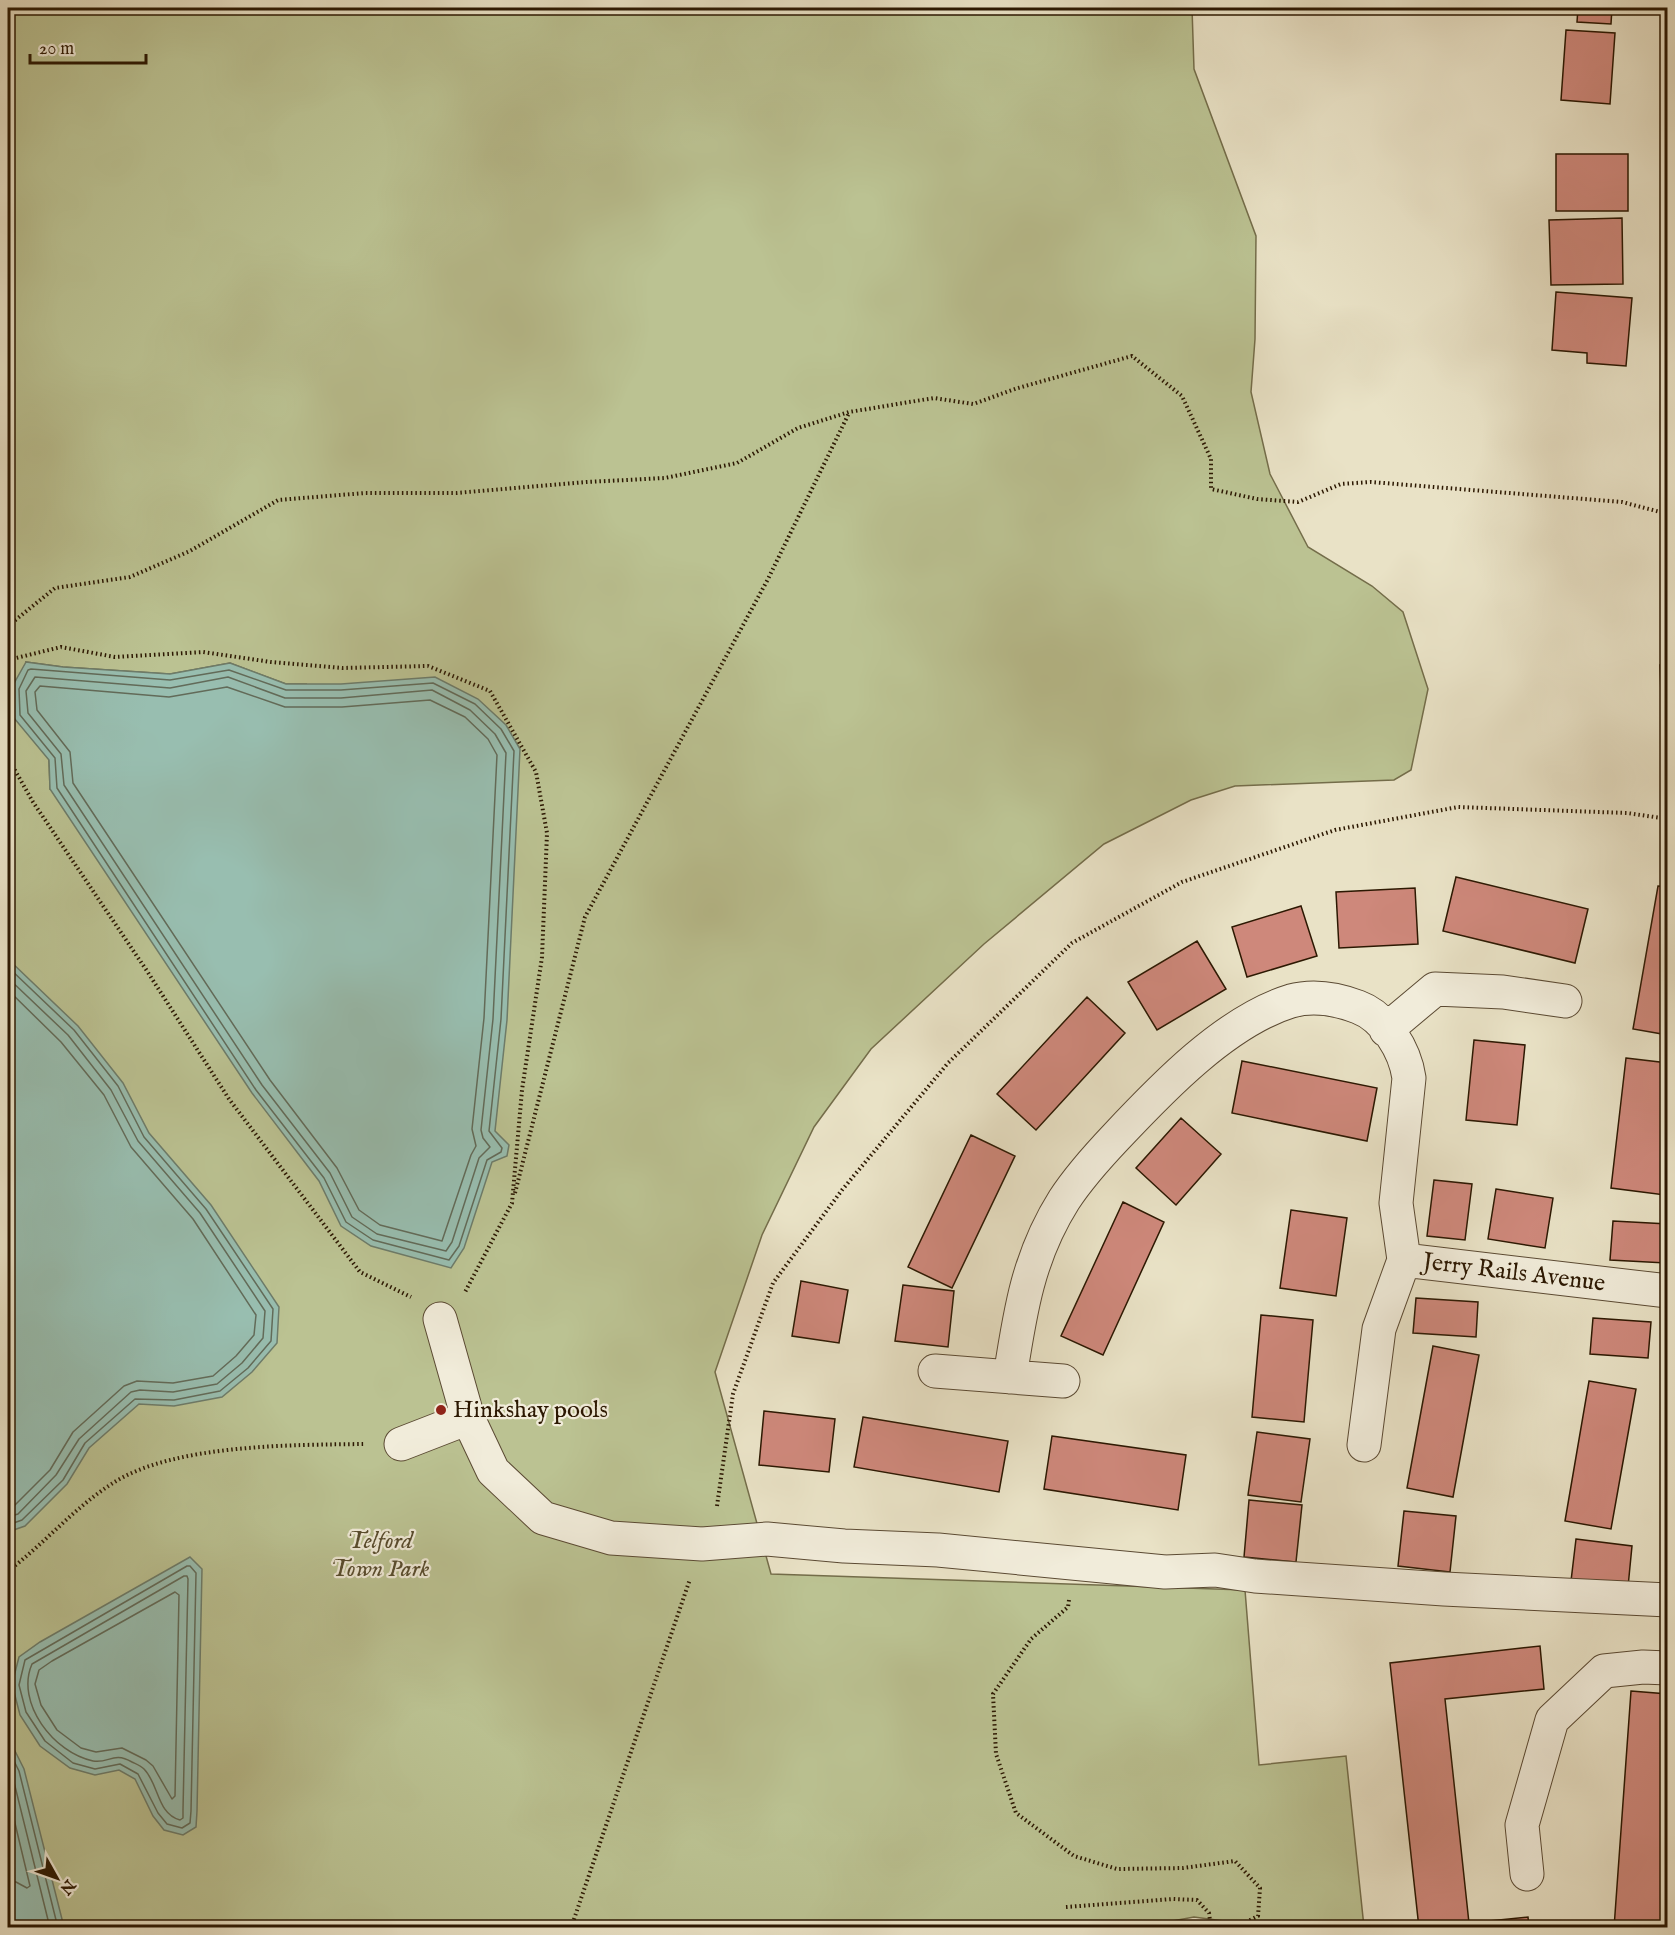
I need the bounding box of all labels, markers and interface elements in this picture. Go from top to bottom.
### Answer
scale bar [30,27,146,65]
text: 20 m [39,38,74,61]
street label: Jerry Rails Avenue [1418,1246,1607,1300]
place label: Hinkshay pools [453,1395,608,1426]
marker: Hinkshay pools [434,1403,448,1417]
park label: Telford Town Park [331,1526,430,1585]
north arrow [27,1848,87,1908]
text: N [55,1874,80,1898]

